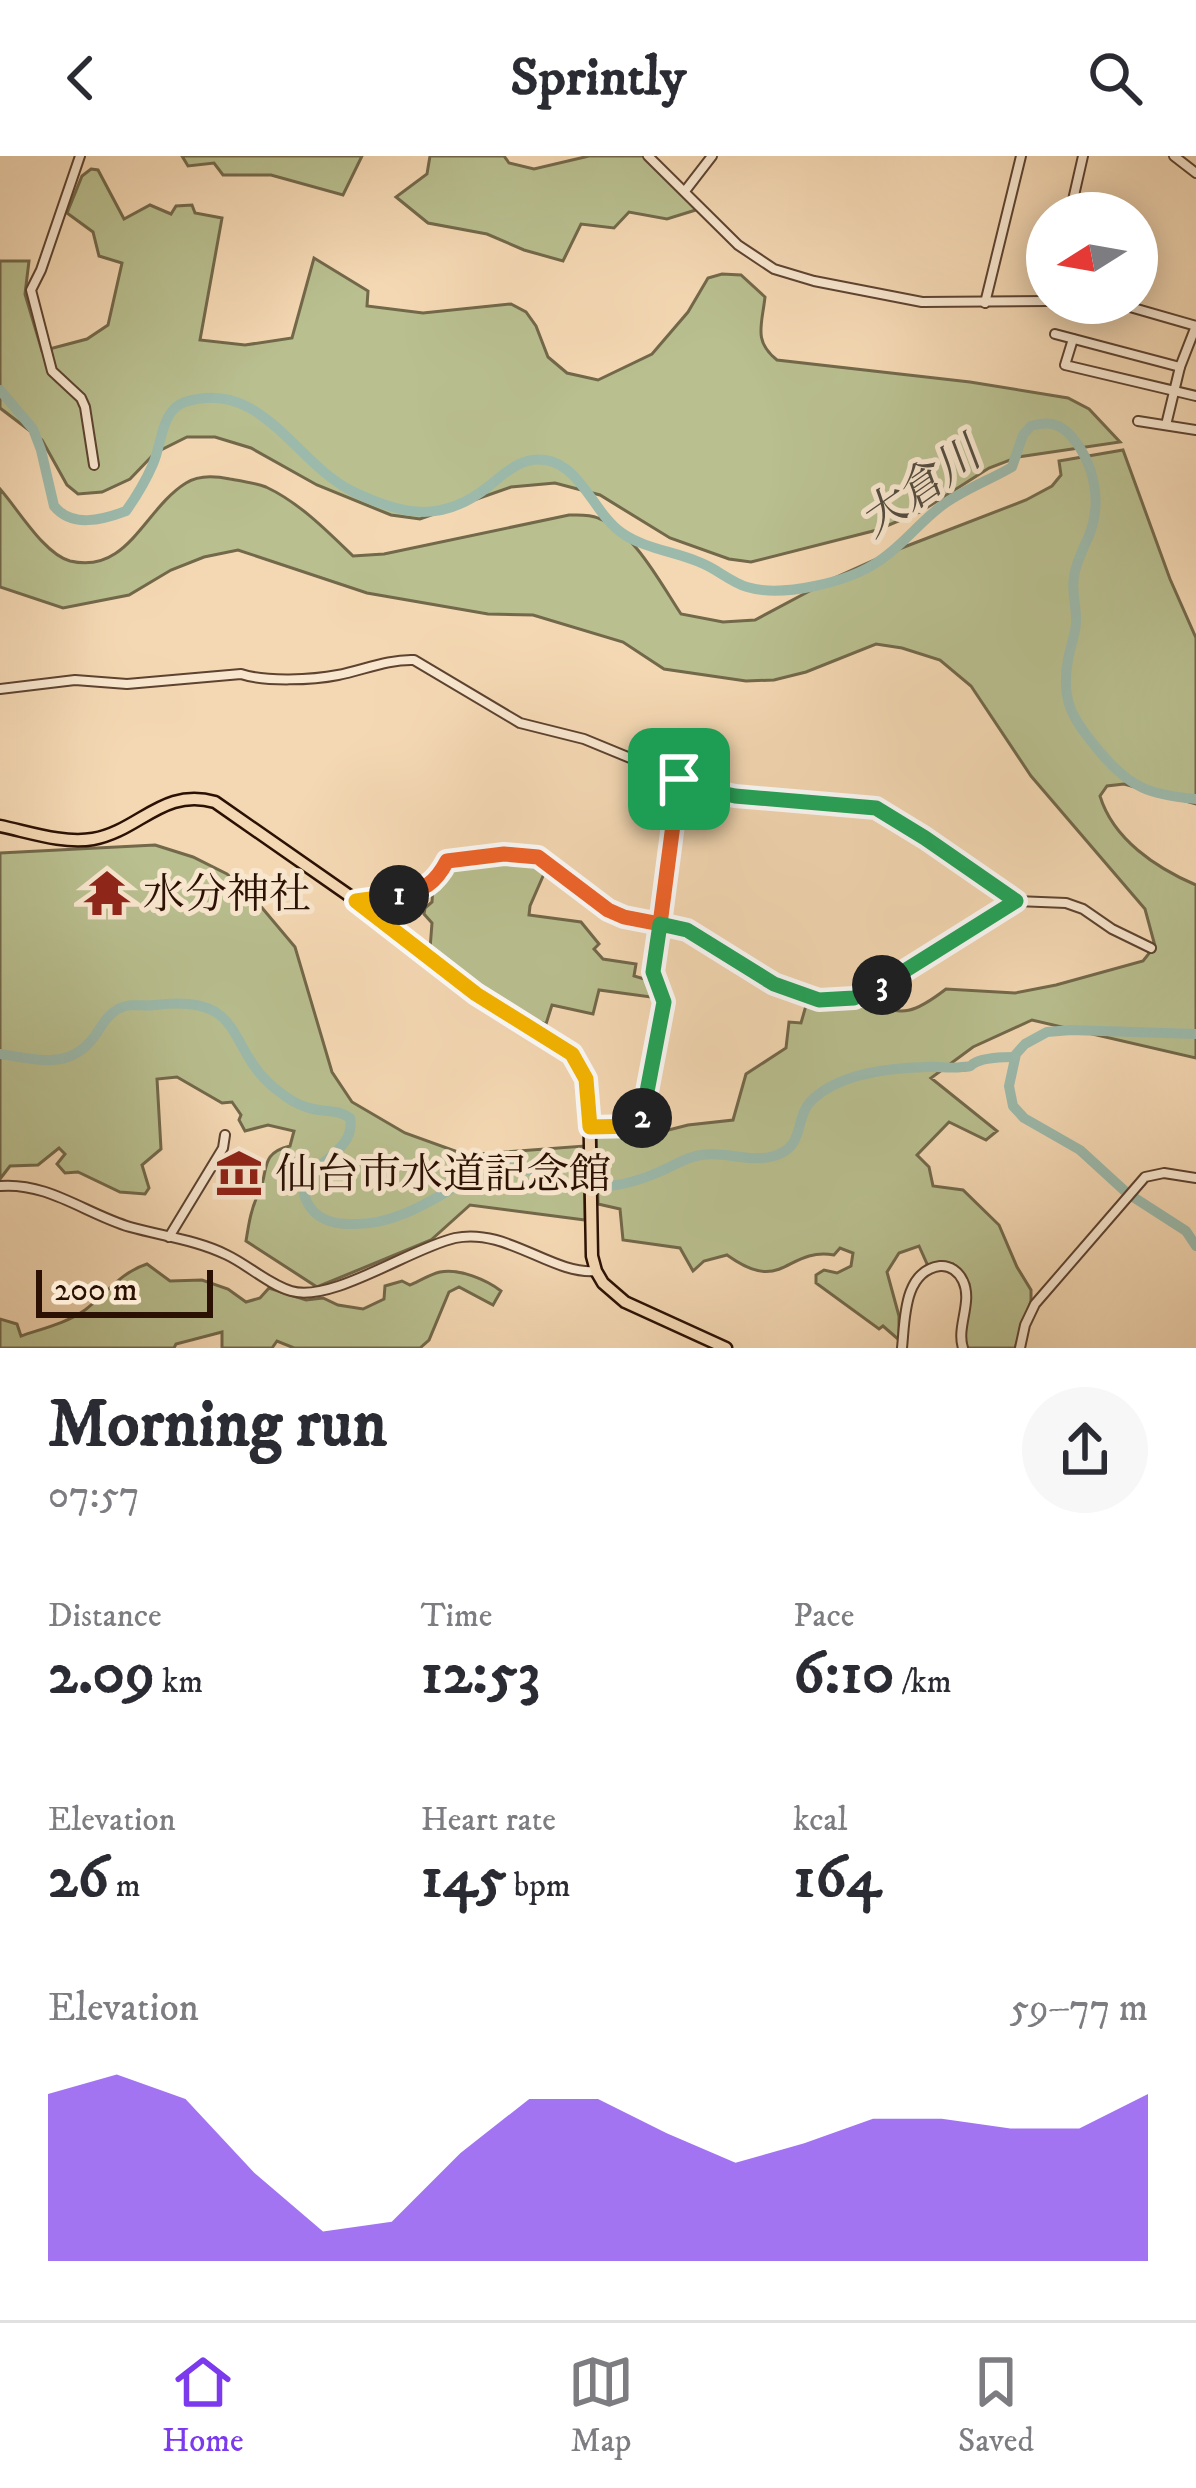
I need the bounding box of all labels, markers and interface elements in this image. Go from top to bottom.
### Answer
icon: back [48,45,114,111]
text: Sprintly [510,45,686,112]
icon: search [1082,45,1148,111]
north arrow [1026,192,1158,324]
map controls [1026,192,1158,324]
water label: 大倉川 [849,424,996,550]
pin [628,728,730,830]
icon: arrive [646,746,712,812]
pin: 1 [369,865,429,925]
temple icon: 水分神社 [82,868,132,918]
place label: 水分神社 [143,870,311,922]
text: 1 [393,874,405,915]
pin: 3 [852,955,912,1015]
text: 3 [876,964,888,1005]
pin: 2 [612,1088,672,1148]
text: 2 [634,1097,650,1138]
museum icon: 仙台市水道記念館 [214,1148,264,1198]
place label: 仙台市水道記念館 [275,1150,611,1202]
scale bar [36,1264,213,1317]
text: 200 m [54,1270,138,1311]
text: Morning run [48,1385,387,1467]
button: share [1022,1387,1148,1513]
text: 07:57 [48,1471,140,1520]
text: Distance [48,1596,162,1637]
text: Time [421,1596,492,1637]
text: Pace [793,1596,854,1637]
text: 2.09 [48,1637,155,1712]
text: 12:53 [421,1637,540,1712]
text: 6:10 [793,1637,894,1712]
text: km [155,1662,203,1703]
text: /km [894,1662,952,1703]
text: Elevation [48,1800,176,1841]
text: Heart rate [421,1800,556,1841]
text: kcal [793,1800,848,1841]
text: 26 [48,1841,109,1916]
text: 145 [421,1841,507,1916]
text: 164 [793,1841,881,1916]
text: m [109,1866,141,1907]
text: bpm [507,1866,571,1907]
text: Elevation [48,1984,199,2033]
text: 59–77 m [1010,1984,1148,2033]
tab: Home [162,2349,244,2462]
tab: Map [568,2349,634,2462]
tab: Saved [958,2349,1034,2462]

